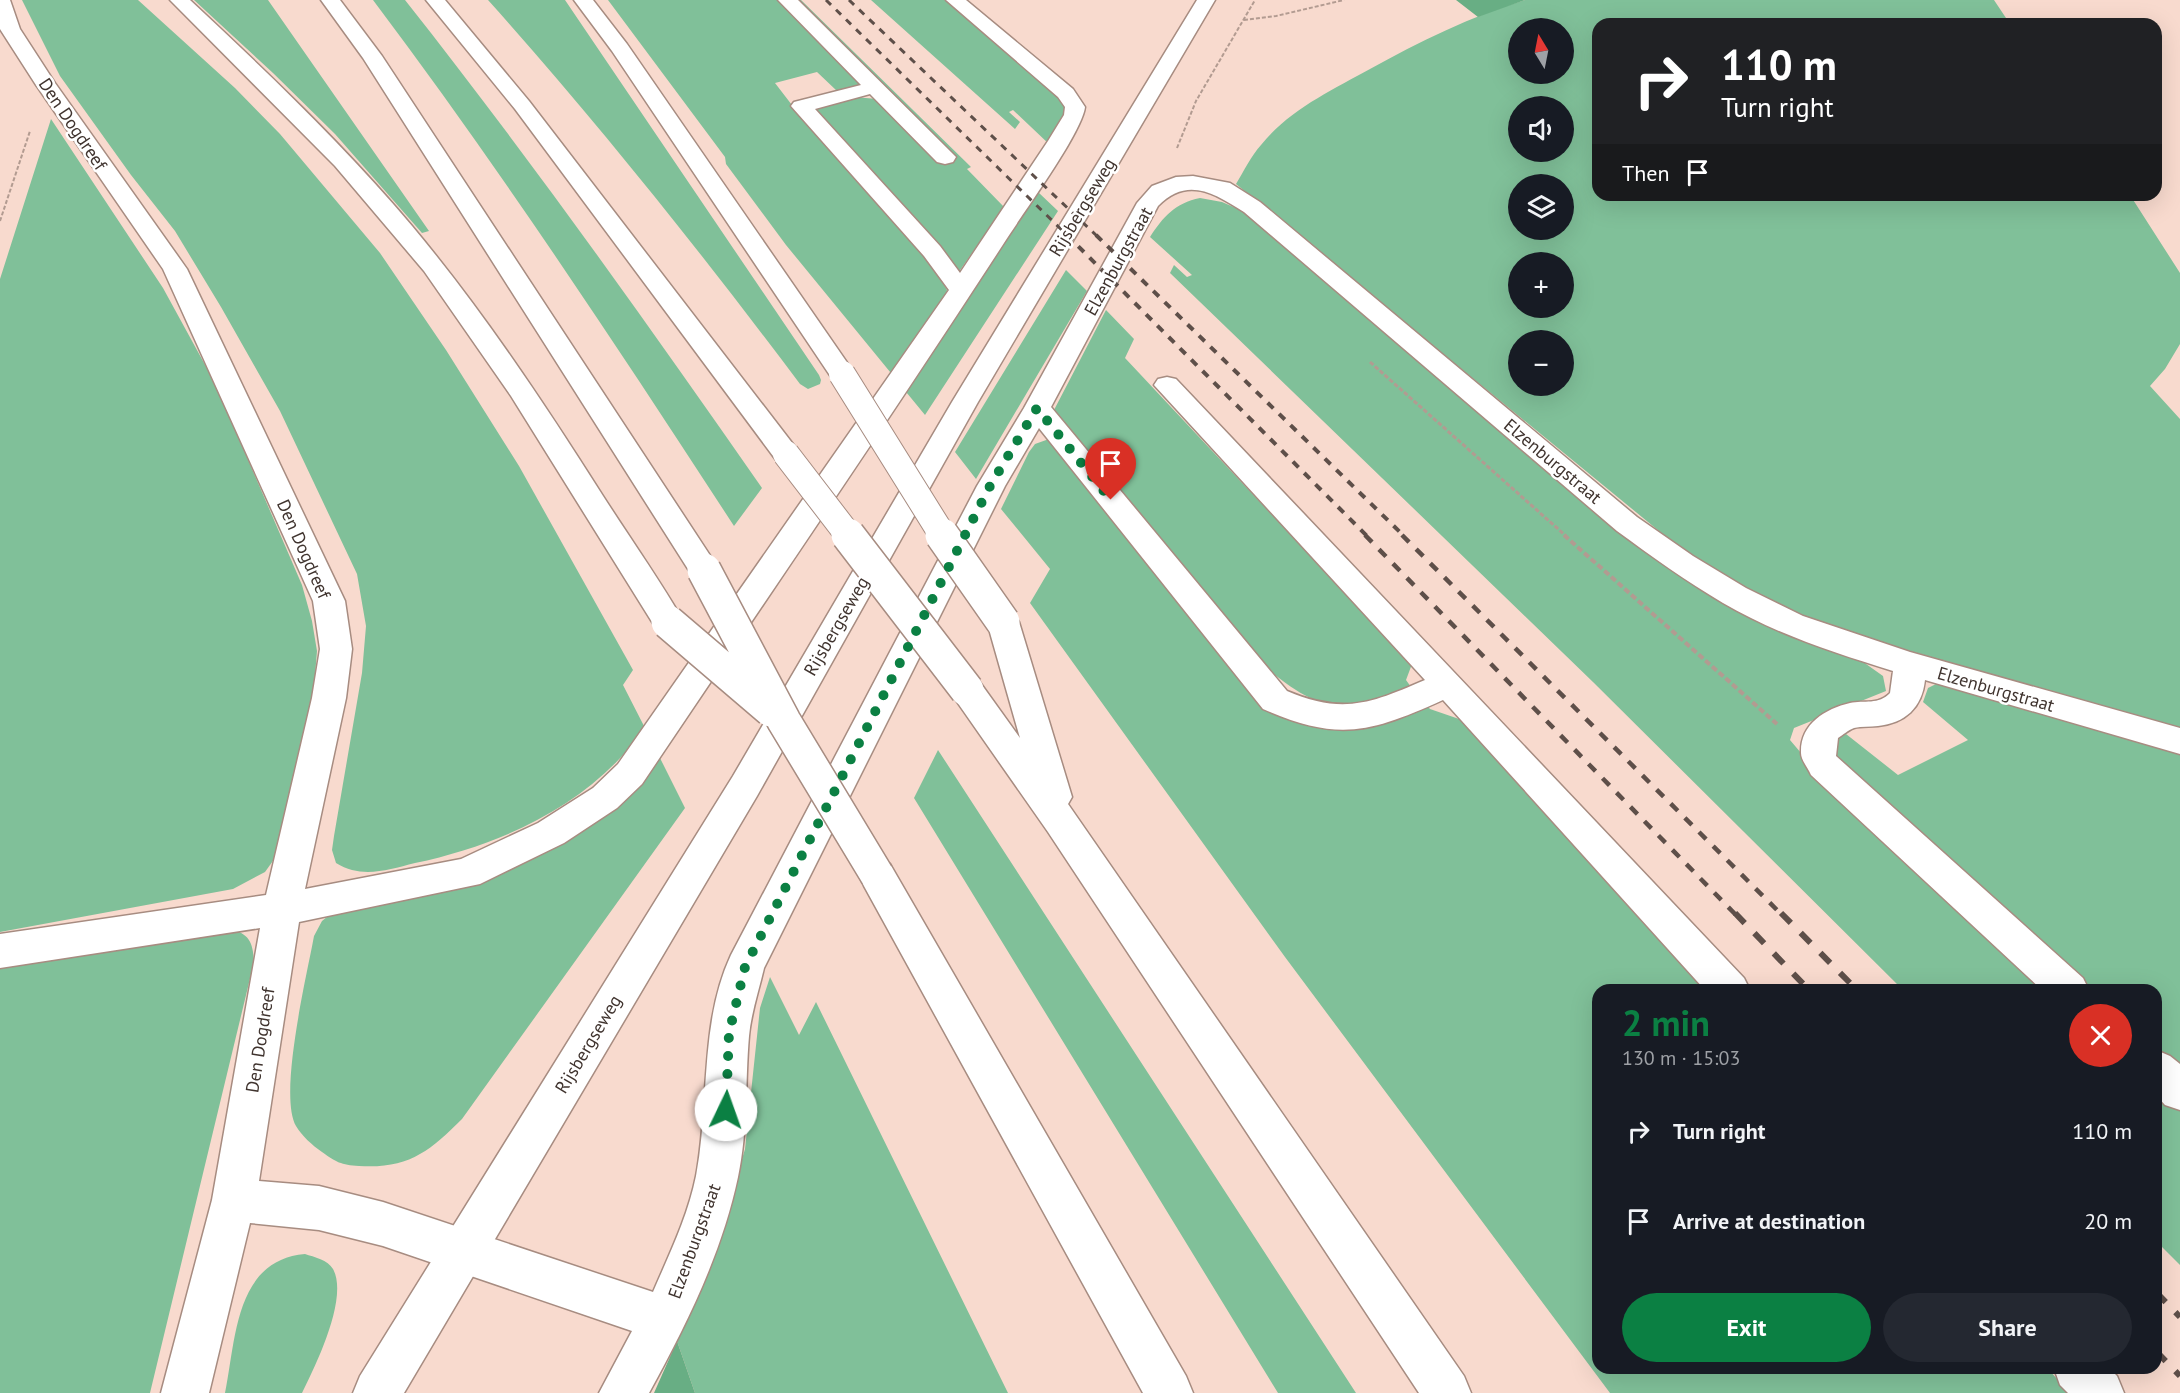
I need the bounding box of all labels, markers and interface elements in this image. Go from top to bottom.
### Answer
north arrow [1508,18,1574,84]
map controls [1508,18,1574,396]
text: 110 m [1721,37,1837,92]
icon: right [1622,42,1700,120]
street label: Den Dogdreef [34,74,113,176]
text: Turn right [1721,90,1834,124]
button: sound [1508,96,1574,162]
street label: Rijsbergseweg [1044,154,1120,260]
icon: arrive [1681,156,1714,189]
text: Then [1622,159,1669,187]
button: layers [1508,174,1574,240]
street label: Elzenburgstraat [1079,203,1157,319]
button: + [1508,252,1574,318]
button: − [1508,330,1574,396]
street label: Elzenburgstraat [1499,413,1607,509]
pin [1085,438,1136,500]
icon: arrive [1094,447,1127,480]
street label: Den Dogdreef [272,496,337,603]
street label: Rijsbergseweg [798,572,874,680]
street label: Elzenburgstraat [1935,661,2057,717]
street label: Den Dogdreef [240,984,280,1094]
street label: Rijsbergseweg [550,991,626,1097]
text: 2 min [1622,999,1710,1046]
button: close [2069,1004,2132,1067]
text: 130 m · 15:03 [1622,1045,1740,1071]
position arrow [694,1078,758,1142]
icon: right [1622,1115,1655,1148]
text: Turn right [1673,1117,1765,1145]
text: 110 m [2072,1117,2132,1145]
street label: Elzenburgstraat [663,1180,725,1302]
icon: arrive [1622,1205,1655,1238]
text: Arrive at destination [1673,1207,1865,1235]
text: 20 m [2084,1207,2132,1235]
button: Exit [1622,1293,1871,1362]
button: Share [1883,1293,2132,1362]

